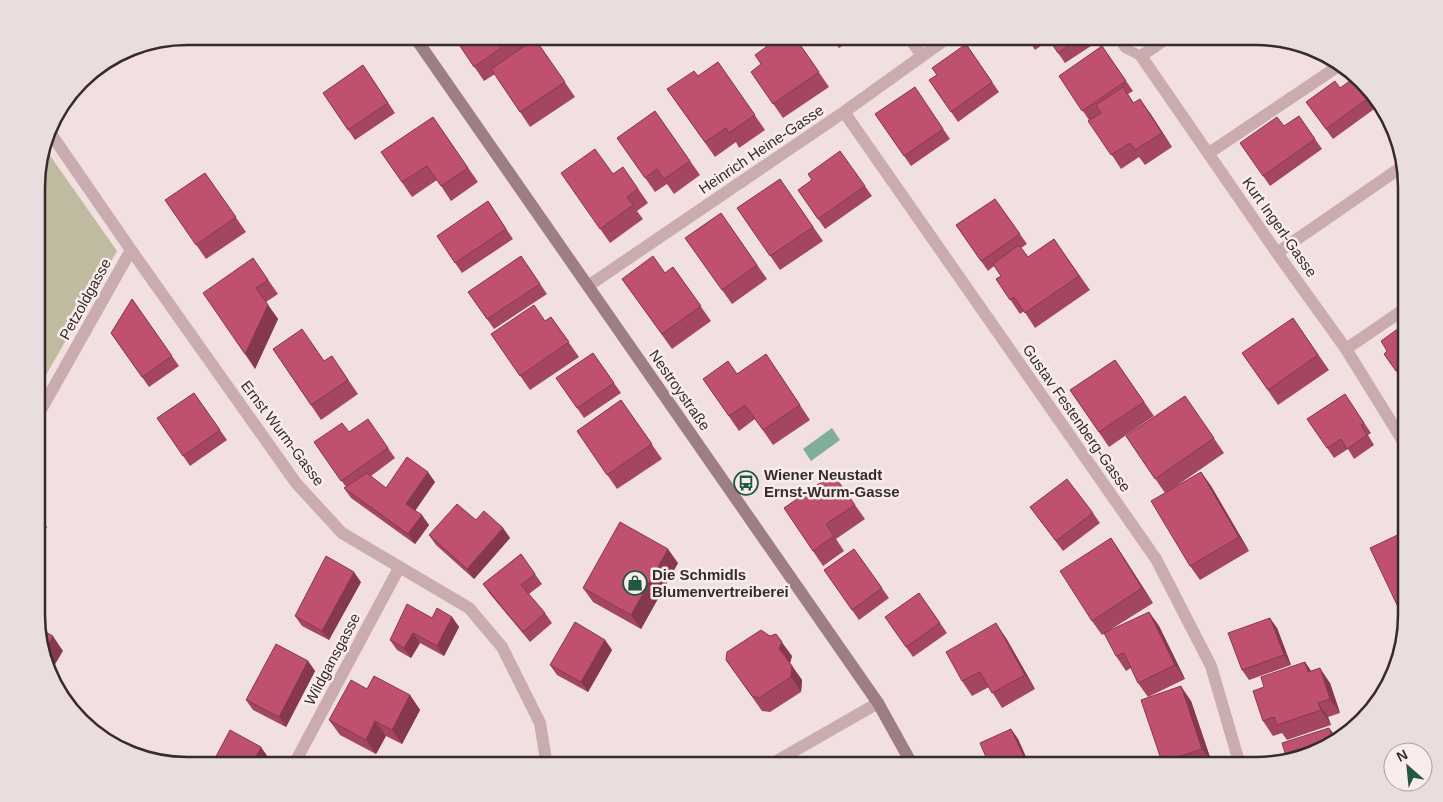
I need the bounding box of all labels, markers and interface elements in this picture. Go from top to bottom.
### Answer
street label: Heinrich Heine-Gasse [695,101,827,197]
street label: Kurt Ingerl-Gasse [1239,174,1321,280]
street label: Petzoldgasse [56,255,114,343]
street label: Gustav Festenberg-Gasse [1020,341,1134,495]
street label: Nestroystraße [646,347,714,433]
street label: Ernst Wurm-Gasse [238,377,328,489]
place label: Wiener Neustadt Ernst-Wurm-Gasse [764,466,900,500]
bus stop icon: Wiener Neustadt Ernst-Wurm-Gasse [733,470,759,496]
place label: Die Schmidls Blumenvertreiberei [652,566,789,600]
shop icon: Die Schmidls Blumenvertreiberei [622,570,648,596]
street label: Wildgansgasse [301,610,363,708]
north arrow [1383,742,1433,792]
text: N [1394,746,1410,765]

